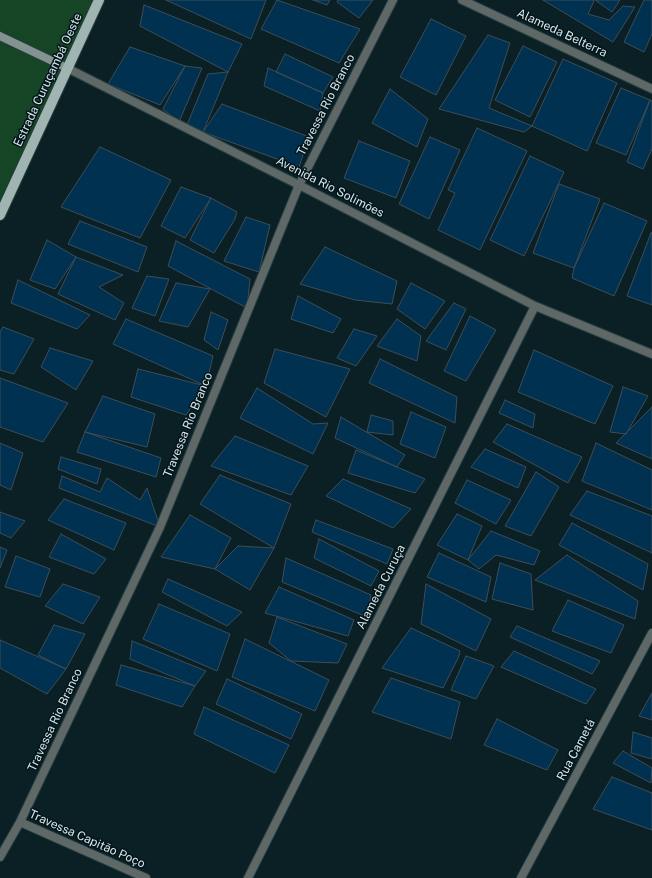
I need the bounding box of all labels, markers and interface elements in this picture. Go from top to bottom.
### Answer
street label: Alameda Belterra [515,6,609,60]
street label: Estrada Curuçambá Oeste [11,11,85,149]
street label: Travessa Rio Branco [294,52,358,158]
street label: Avenida Rio Solimões [274,154,386,220]
street label: Travessa Rio Branco [160,370,216,480]
street label: Alameda Curuça [354,542,408,632]
street label: Travessa Rio Branco [25,666,85,774]
street label: Rua Cametá [554,717,598,783]
street label: Travessa Capitão Poço [27,807,147,871]

